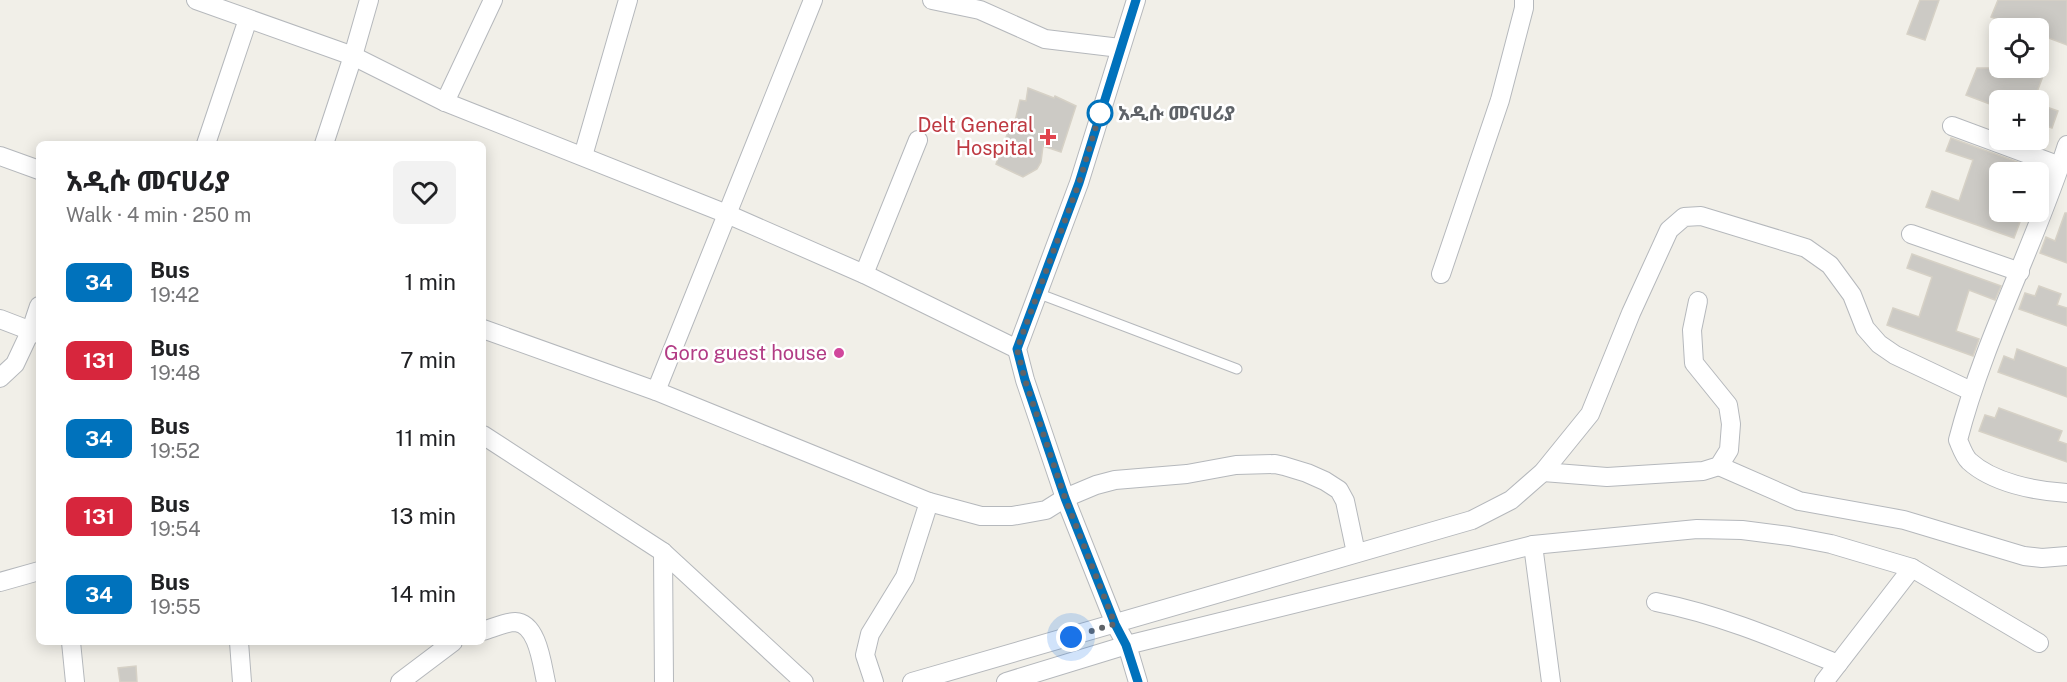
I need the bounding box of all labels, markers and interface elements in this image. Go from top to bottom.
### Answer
map controls [1989,18,2049,222]
button: locate [1989,18,2049,78]
button: + [1989,90,2049,150]
marker: አዲሱ መናሀሪያ [1087,100,1113,126]
place label: አዲሱ መናሀሪያ [1118,101,1235,125]
place label: Delt General Hospital [917,113,1034,160]
marker: Delt General Hospital [1039,128,1057,146]
button: heart [393,161,456,224]
button: − [1989,162,2049,222]
text: አዲሱ መናሀሪያ [66,164,230,197]
text: Walk · 4 min · 250 m [66,203,251,227]
text: Bus [150,257,190,283]
text: 1 min [404,269,456,295]
text: 34 [85,270,113,295]
text: 19:42 [150,283,200,307]
text: Bus [150,335,190,361]
place label: Goro guest house [664,341,827,365]
marker: Goro guest house [832,346,846,360]
text: 7 min [400,347,456,373]
text: 131 [83,348,115,373]
text: 19:48 [150,361,201,385]
text: Bus [150,413,190,439]
text: 11 min [395,425,456,451]
text: 34 [85,426,113,451]
text: 19:52 [150,439,200,463]
text: Bus [150,491,190,517]
text: 13 min [391,503,456,529]
text: 131 [83,504,115,529]
text: 19:54 [150,517,201,541]
text: Bus [150,569,190,595]
text: 14 min [391,581,456,607]
text: 34 [85,582,113,607]
text: 19:55 [150,595,201,619]
your location [1056,622,1086,652]

